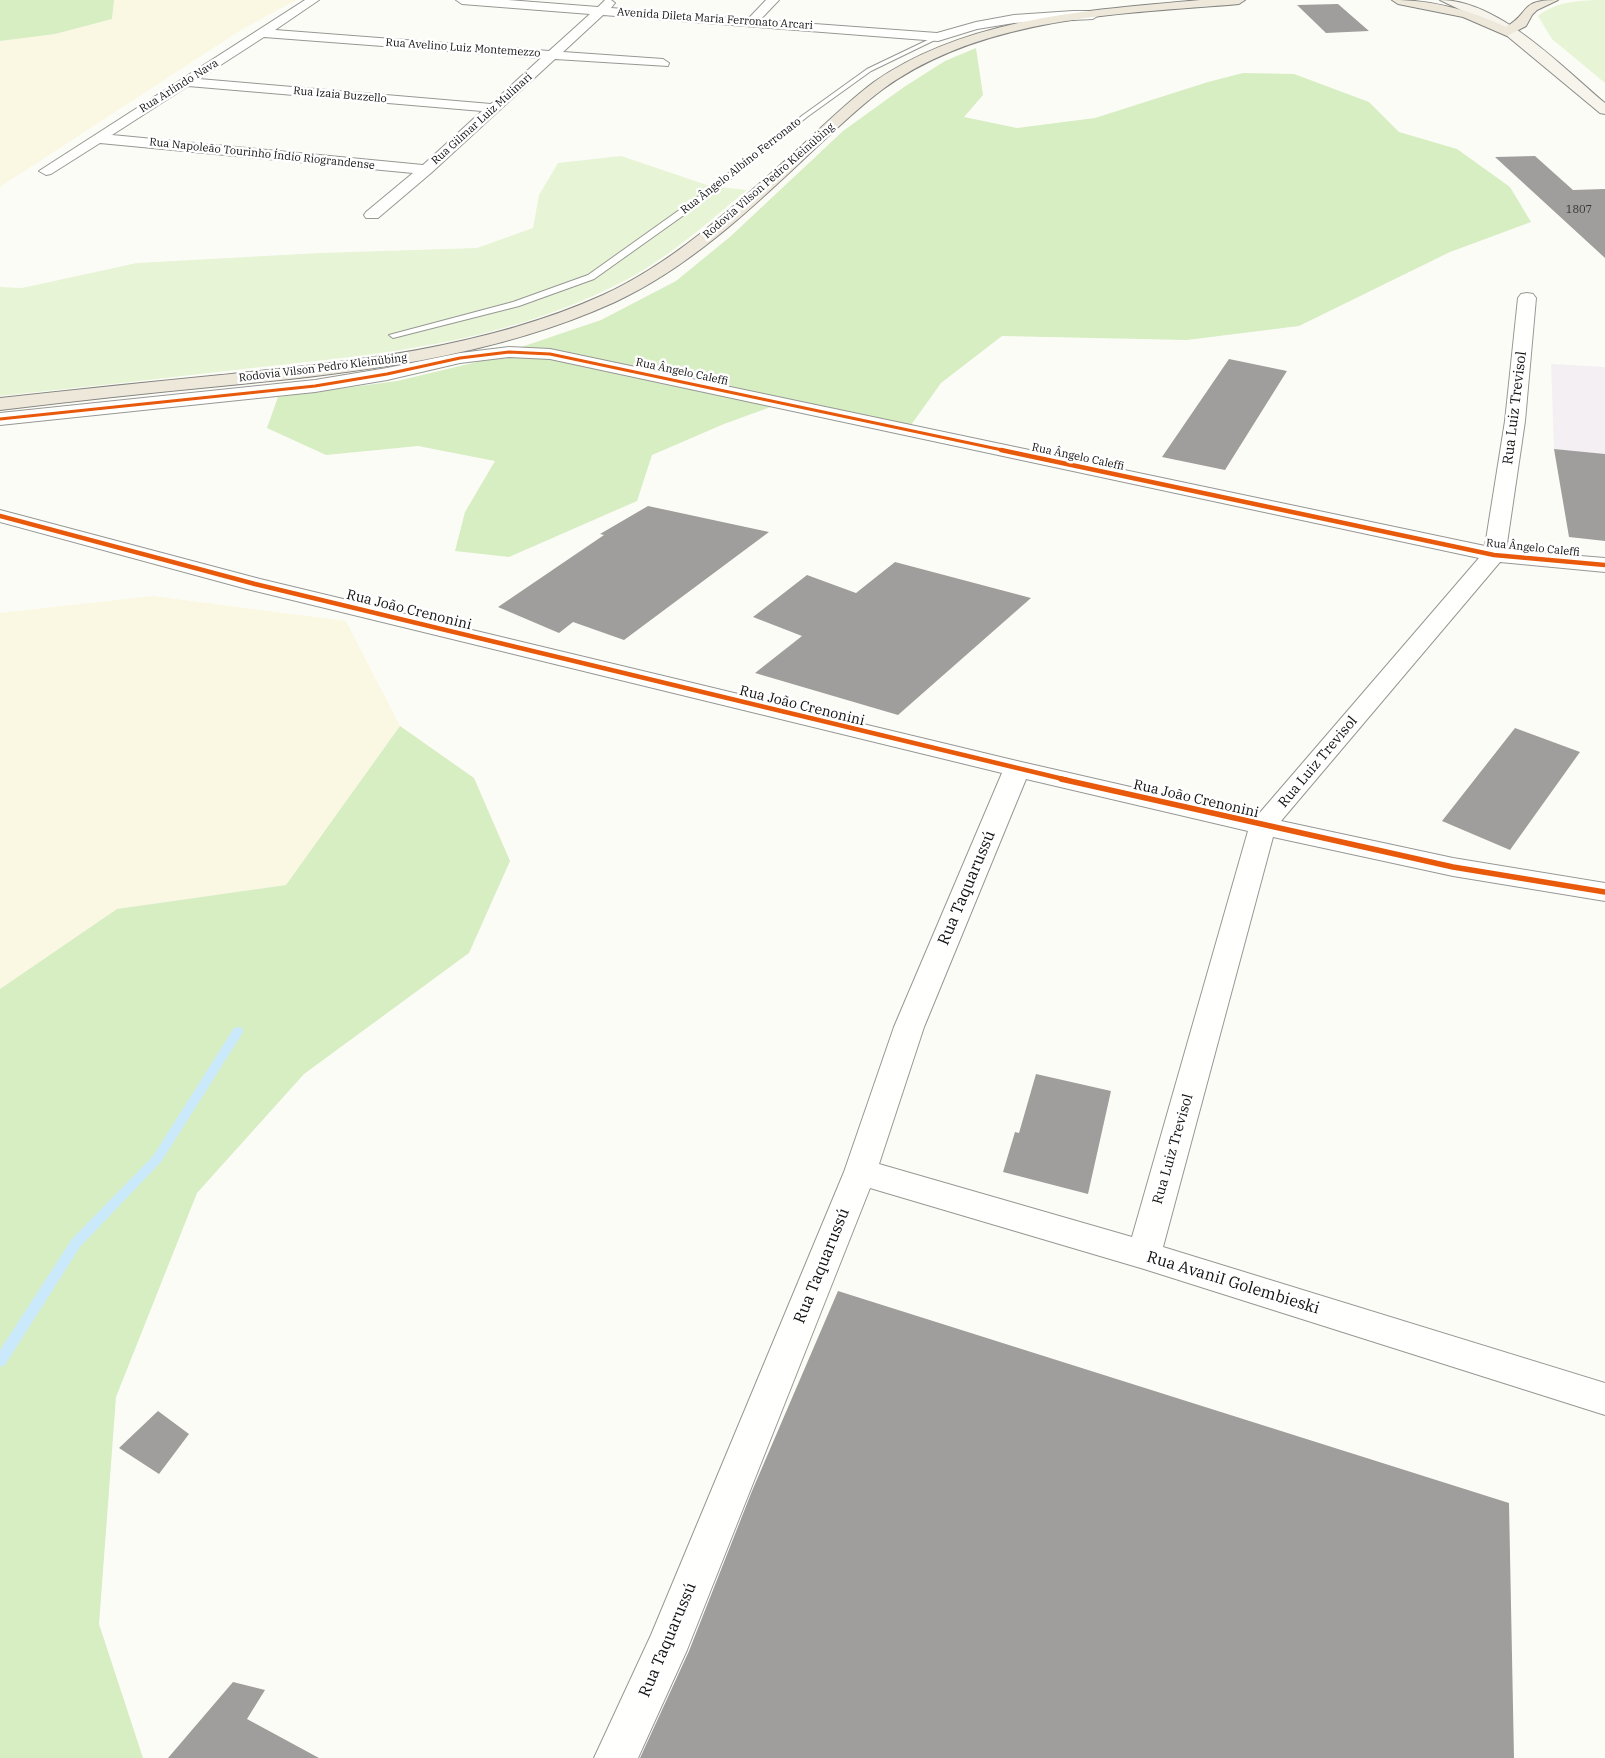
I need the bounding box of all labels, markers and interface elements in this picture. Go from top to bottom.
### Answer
street label: Avenida Dileta Maria Ferronato Arcari [617,6,813,32]
street label: Rua Avelino Luiz Montemezzo [385,36,541,60]
street label: Rua Arlindo Nava [137,56,221,116]
street label: Rua Gilmar Luiz Mulinari [429,70,535,168]
street label: Rua Izaia Buzzello [293,84,387,106]
street label: Rua Ângelo Albino Ferronato [678,115,804,217]
street label: Rodovia Vilson Pedro Kleinübing [701,120,837,242]
street label: Rua Napoleão Tourinho Índio Riograndense [149,136,375,172]
house number: 1807 [1566,203,1592,217]
street label: Rua Luiz Trevisol [1500,350,1530,466]
street label: Rodovia Vilson Pedro Kleinübing [238,351,408,385]
street label: Rua Ângelo Caleffi [635,356,729,388]
street label: Rua Ângelo Caleffi [1031,441,1125,473]
street label: Rua Ângelo Caleffi [1486,537,1580,559]
street label: Rua João Crenonini [345,586,473,634]
street label: Rua João Crenonini [738,682,866,730]
street label: Rua Luiz Trevisol [1275,713,1361,811]
street label: Rua João Crenonini [1132,776,1260,822]
street label: Rua Taquarussú [934,828,1000,948]
street label: Rua Luiz Trevisol [1149,1092,1197,1206]
street label: Rua Taquarussú [790,1206,854,1326]
street label: Rua AvaniI Golembieski [1144,1248,1322,1318]
street label: Rua Taquarussú [635,1580,701,1700]

